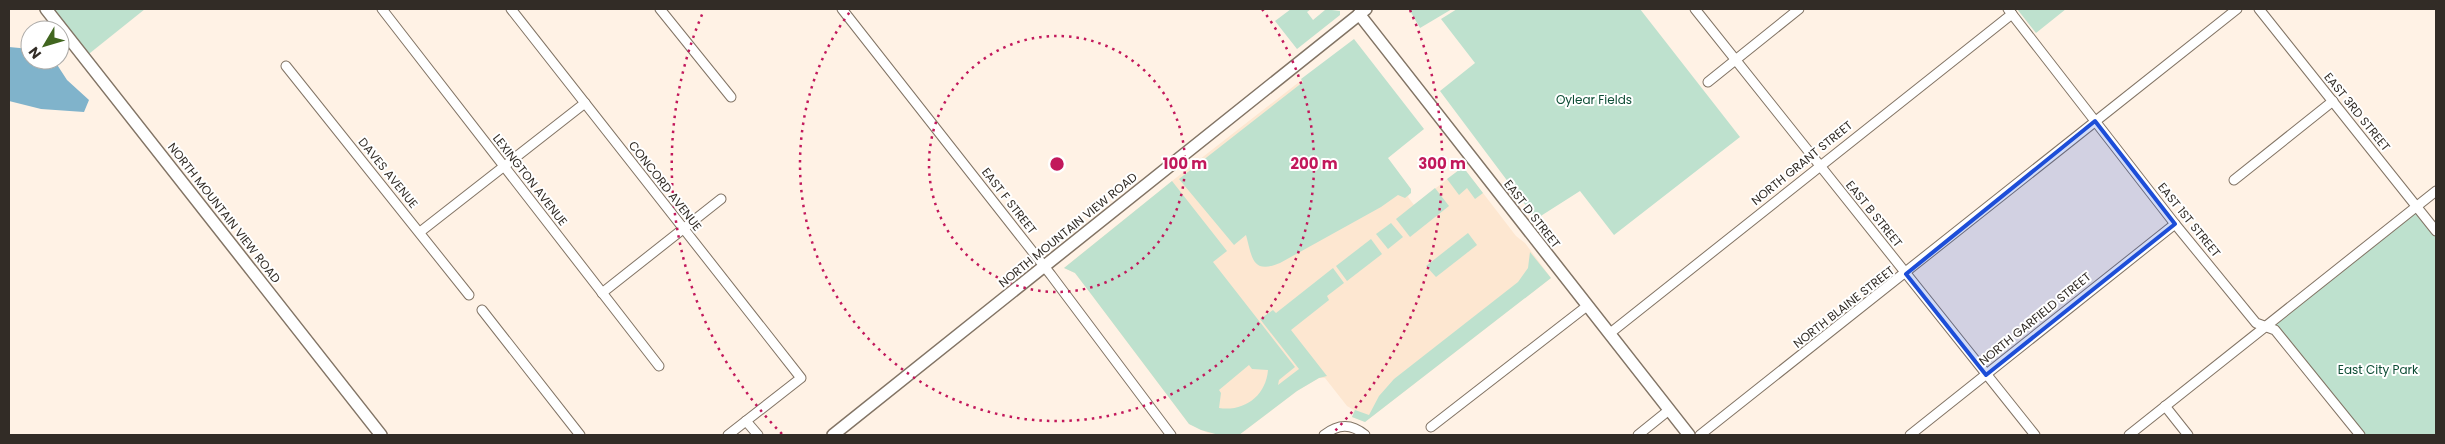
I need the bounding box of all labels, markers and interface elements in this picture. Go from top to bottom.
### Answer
north arrow [20,20,70,70]
text: N [24,43,46,63]
street label: EAST 3RD STREET [2320,69,2395,155]
park label: Oylear Fields [1556,91,1632,108]
street label: NORTH GRANT STREET [1748,116,1856,209]
street label: LEXINGTON AVENUE [489,130,572,229]
street label: DAVES AVENUE [355,134,422,212]
street label: CONCORD AVENUE [625,137,706,234]
street label: NORTH MOUNTAIN VIEW ROAD [164,139,285,287]
text: 100 m [1163,153,1207,174]
text: 200 m [1290,153,1338,174]
text: 300 m [1418,153,1466,174]
centre of rings [1048,155,1066,173]
street label: EAST F STREET [978,164,1041,238]
street label: NORTH MOUNTAIN VIEW ROAD [995,168,1141,291]
street label: EAST D STREET [1500,176,1565,252]
street label: EAST B STREET [1842,177,1907,251]
street label: EAST 1ST STREET [2154,179,2225,261]
street label: NORTH BLAINE STREET [1790,261,1898,352]
street label: NORTH GARFIELD STREET [1975,268,2095,369]
park label: East City Park [2338,361,2419,378]

